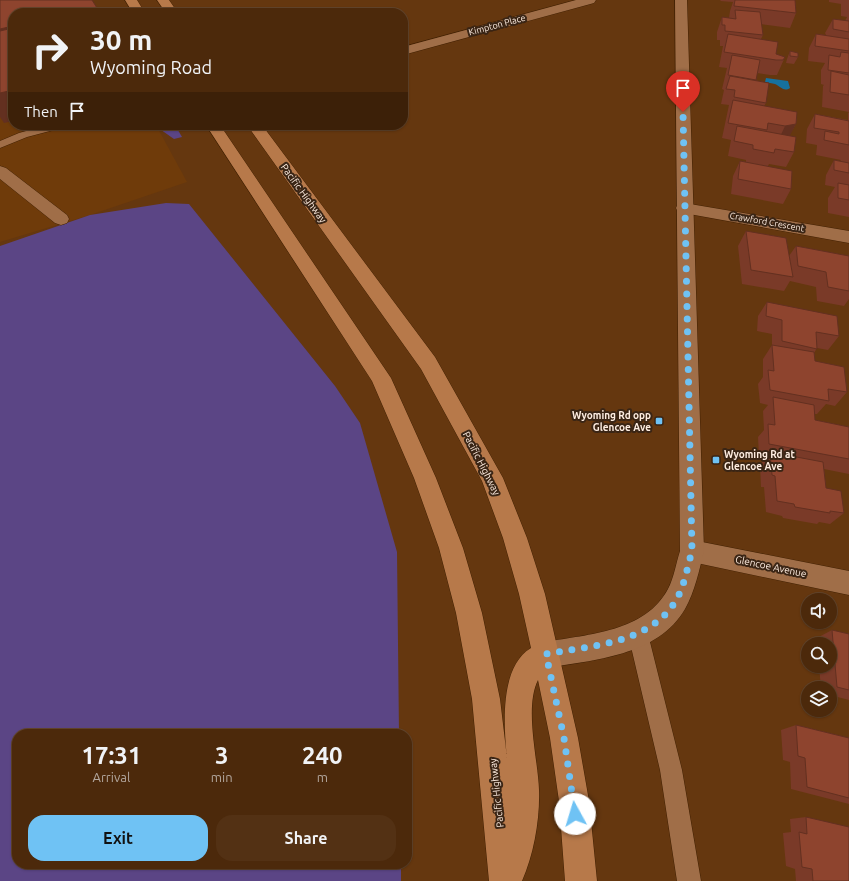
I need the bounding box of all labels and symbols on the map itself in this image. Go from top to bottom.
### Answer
street label: Kimpton Place [468,13,527,37]
pin [666,71,700,112]
street label: Pacific Highway [279,162,329,225]
street label: Crawford Crescent [729,211,806,234]
place label: Wyoming Rd opp Glencoe Ave [572,410,651,433]
marker: Wyoming Rd opp Glencoe Ave [654,416,664,426]
street label: Pacific Highway [461,430,502,497]
place label: Wyoming Rd at Glencoe Ave [724,449,795,472]
marker: Wyoming Rd at Glencoe Ave [711,455,721,465]
street label: Glencoe Avenue [734,554,807,579]
street label: Pacific Highway [487,757,506,828]
position arrow [554,793,596,835]

